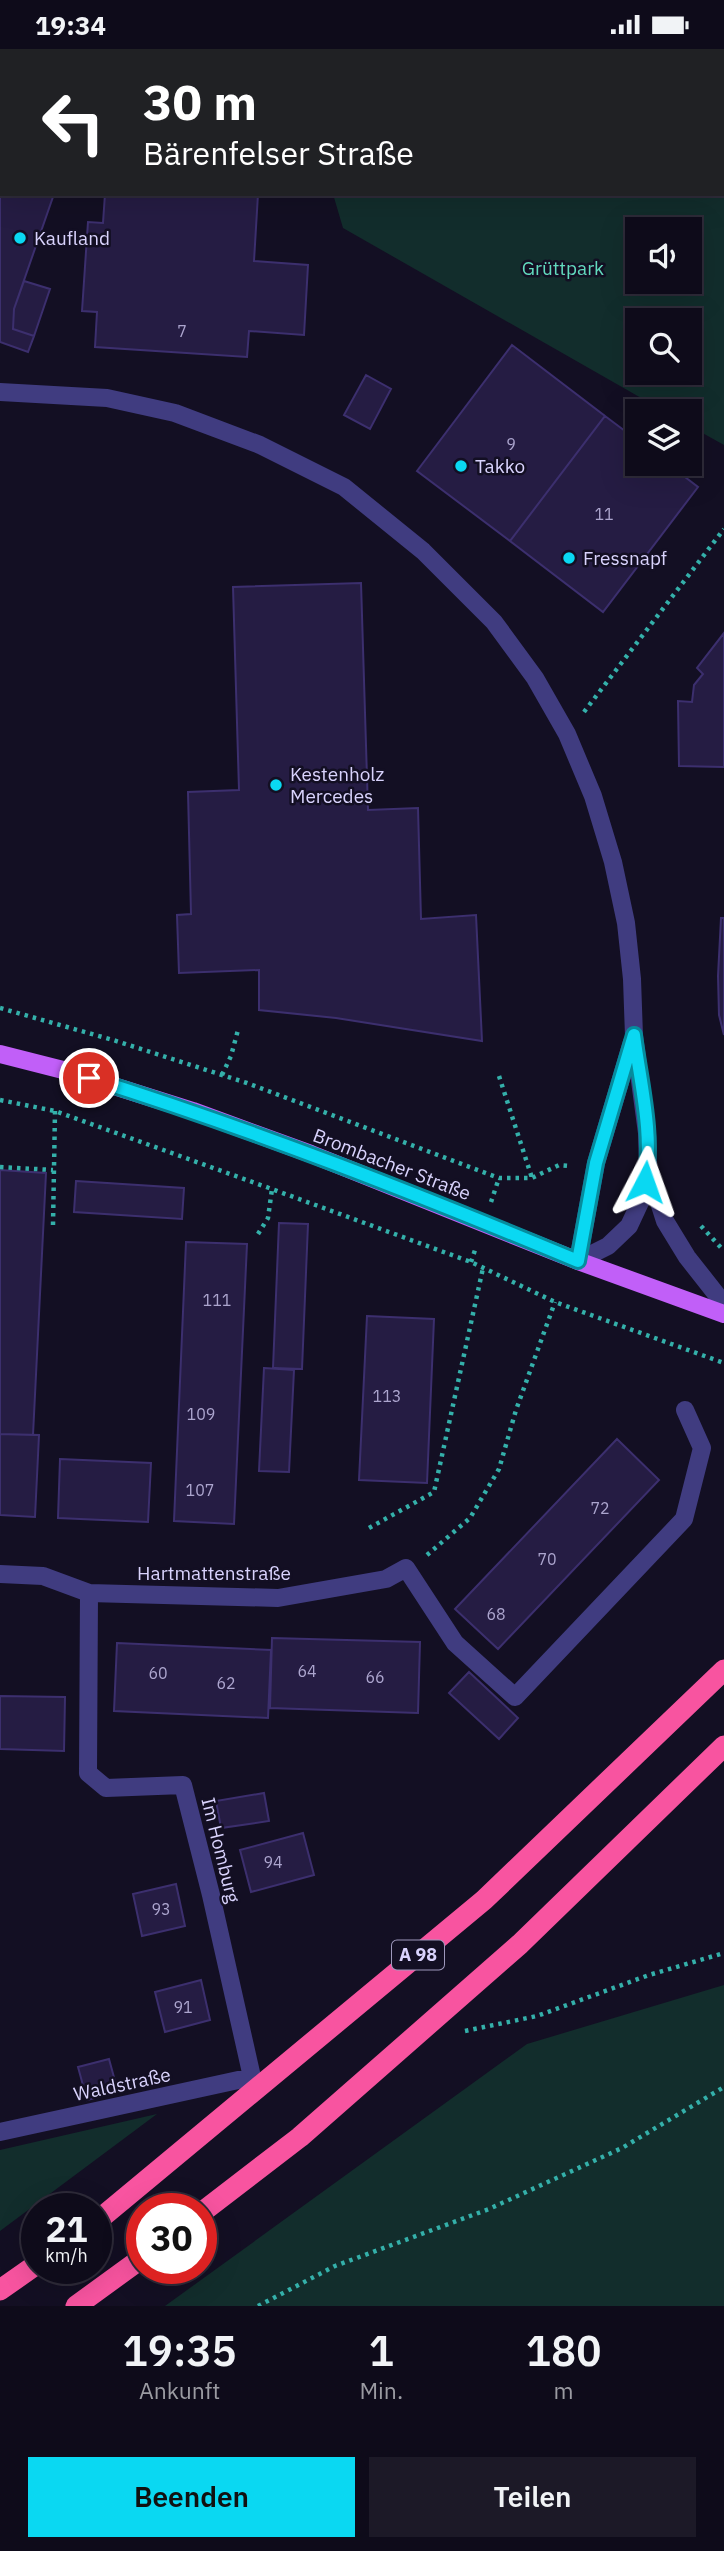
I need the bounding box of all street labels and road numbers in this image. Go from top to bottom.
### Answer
street label: Brombacher Straße [310,1123,474,1205]
street label: Hartmattenstraße [137,1561,291,1585]
street label: Im Homburg [196,1795,246,1905]
road number: A 98 [392,1941,444,1969]
street label: Waldstraße [71,2062,173,2106]

